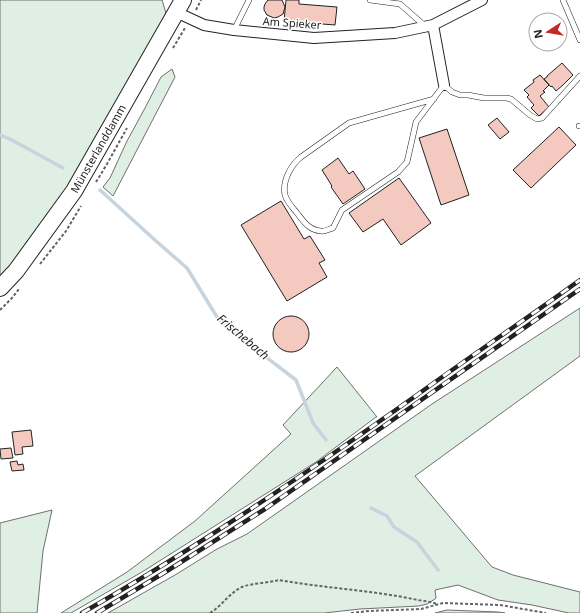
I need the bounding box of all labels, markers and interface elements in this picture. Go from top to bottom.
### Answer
north arrow [528,12,568,52]
street label: Am Spieker [262,13,322,32]
text: N [529,28,546,40]
street label: Münsterlanddamm [67,101,129,195]
water label: Frischebach [214,310,273,364]

